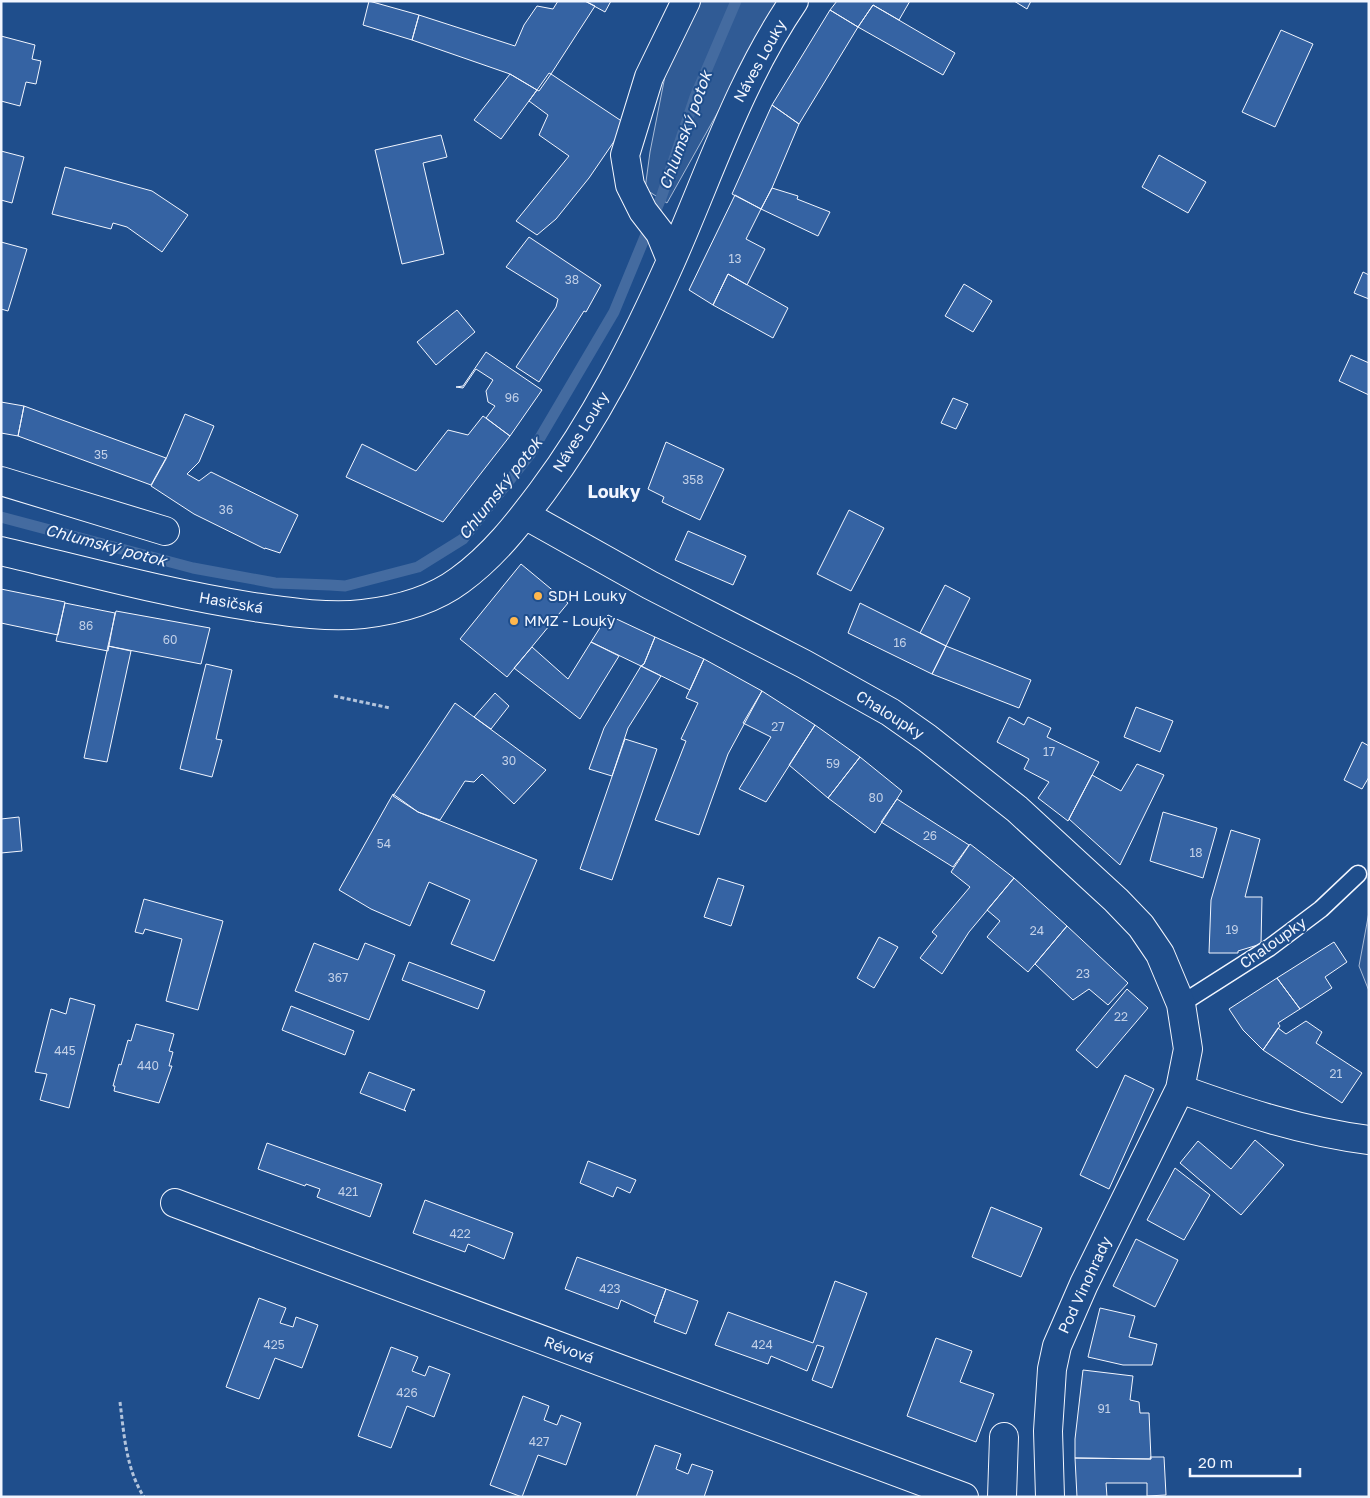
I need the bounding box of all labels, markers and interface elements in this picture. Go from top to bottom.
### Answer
street label: Náves Louky [729,16,789,105]
water label: Chlumský potok [654,66,716,192]
house number: 13 [729,251,741,266]
house number: 38 [565,272,579,287]
street label: Náves Louky [548,387,612,475]
house number: 96 [505,390,519,405]
water label: Chlumský potok [454,431,548,543]
house number: 35 [94,447,108,462]
house number: 358 [682,472,704,487]
district label: Louky [587,480,641,502]
house number: 36 [219,502,233,517]
water label: Chlumský potok [43,519,171,571]
place label: SDH Louky [548,586,627,604]
street label: Hasičská [198,588,265,617]
marker: SDH Louky [532,590,544,602]
place label: MMZ - Louky [524,611,616,629]
marker: MMZ - Louky [508,615,520,627]
house number: 86 [79,618,93,633]
house number: 60 [163,632,177,647]
house number: 16 [893,635,907,650]
street label: Chaloupky [853,686,928,742]
house number: 27 [771,719,785,734]
house number: 17 [1043,744,1055,759]
house number: 30 [502,753,516,768]
house number: 59 [826,756,840,771]
house number: 80 [869,790,883,805]
house number: 26 [923,828,937,843]
house number: 54 [377,836,391,851]
house number: 18 [1189,845,1203,860]
street label: Chaloupky [1236,912,1310,972]
house number: 19 [1225,922,1239,937]
house number: 24 [1030,923,1044,938]
house number: 23 [1076,966,1090,981]
house number: 367 [328,970,348,985]
house number: 22 [1114,1009,1128,1024]
house number: 445 [54,1043,76,1058]
house number: 440 [137,1058,159,1073]
house number: 21 [1330,1066,1343,1081]
house number: 421 [338,1184,358,1199]
house number: 422 [449,1226,471,1241]
street label: Pod Vinohrady [1054,1233,1115,1336]
house number: 423 [599,1281,621,1296]
street label: Révová [542,1332,597,1366]
house number: 425 [263,1337,285,1352]
house number: 424 [751,1337,773,1352]
house number: 426 [396,1385,418,1400]
house number: 91 [1097,1401,1111,1416]
house number: 427 [529,1434,549,1449]
scale bar [1190,1446,1300,1478]
text: 20 m [1198,1453,1233,1471]

